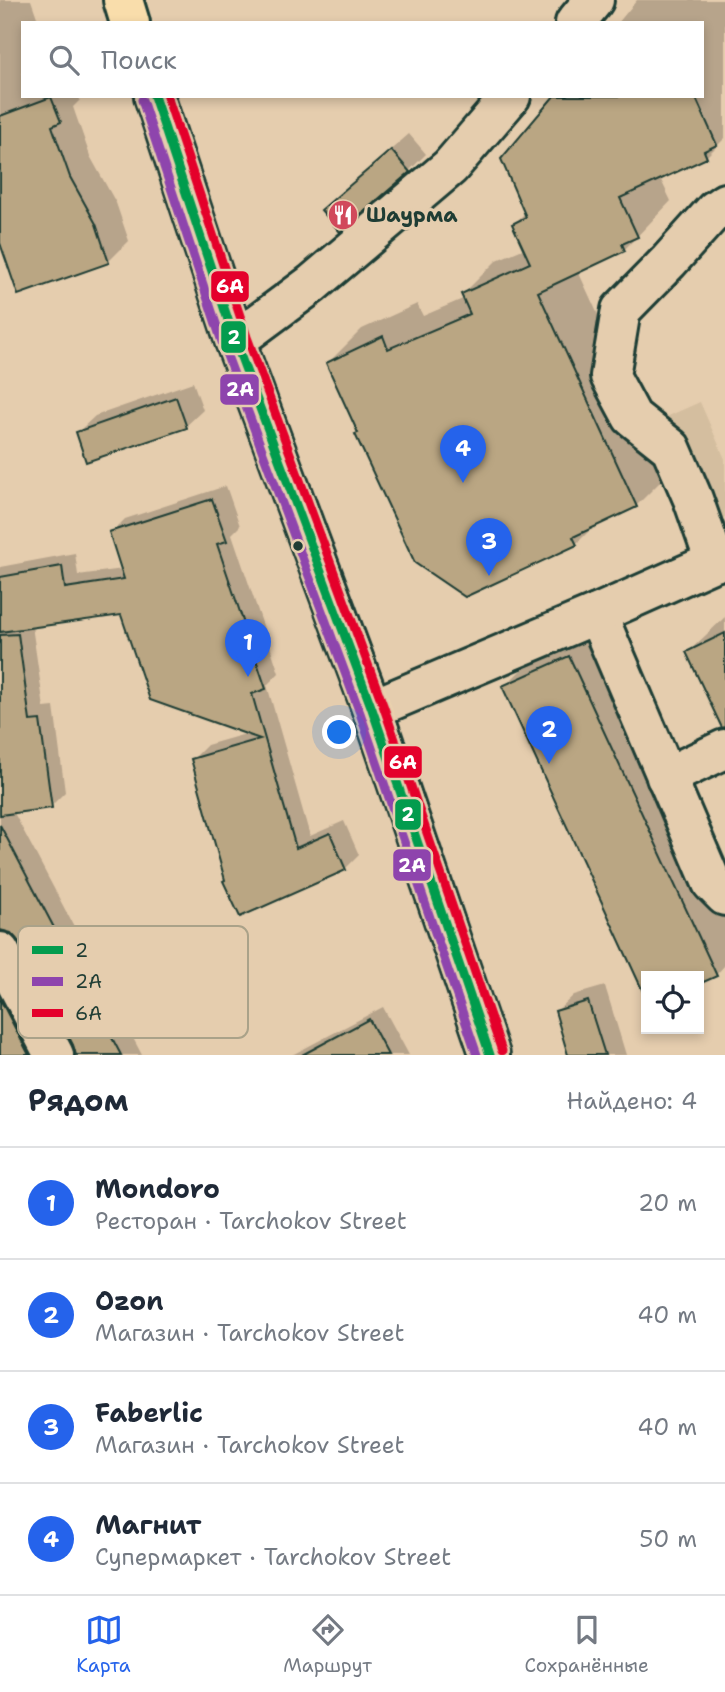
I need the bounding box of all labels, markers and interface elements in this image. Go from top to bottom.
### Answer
search box [21,21,704,98]
icon: search [45,41,83,79]
text: Поиск [101,42,177,77]
restaurant icon: Шаурма [326,198,360,232]
place label: Шаурма [366,201,458,229]
line badge: 6А [210,270,250,303]
text: 6А [216,274,244,299]
line badge: 2 [220,320,247,354]
text: 2 [227,325,241,350]
line badge: 2А [219,373,260,406]
text: 2А [226,377,254,402]
pin: 4 [440,425,486,483]
pin: 3 [466,518,512,576]
unlabelled marker [291,539,305,553]
pin: 1 [225,619,271,677]
pin: 2 [526,706,572,764]
your location [322,715,356,749]
line badge: 6А [383,745,423,779]
text: 6А [389,750,417,775]
line badge: 2 [394,798,422,831]
text: 2 [401,802,415,827]
line badge: 2А [392,848,432,882]
text: 2А [398,853,426,878]
legend [18,926,248,1038]
text: 2 [75,938,88,963]
text: 2А [75,969,102,994]
map controls [641,971,704,1034]
button: locate [641,971,704,1034]
text: 6А [75,1001,102,1026]
text: Рядом [28,1080,128,1121]
text: Найдено: 4 [567,1086,697,1116]
text: Mondoro [95,1171,220,1206]
text: 1 [46,1188,56,1218]
text: 20 m [638,1188,697,1218]
text: Ресторан · Tarchokov Street [95,1206,407,1236]
text: Ozon [95,1283,164,1318]
text: 2 [43,1300,59,1330]
text: 40 m [637,1300,697,1330]
text: Магазин · Tarchokov Street [95,1318,405,1348]
text: Faberlic [95,1395,203,1430]
text: 3 [43,1412,59,1442]
text: 40 m [637,1412,697,1442]
text: Магазин · Tarchokov Street [95,1430,405,1460]
text: Магнит [95,1507,201,1542]
text: 4 [43,1524,59,1554]
text: 50 m [639,1524,697,1554]
text: Супермаркет · Tarchokov Street [95,1542,451,1572]
tab: Карта [76,1611,131,1678]
tab: Маршрут [283,1611,372,1678]
tab: Сохранённые [525,1611,649,1678]

